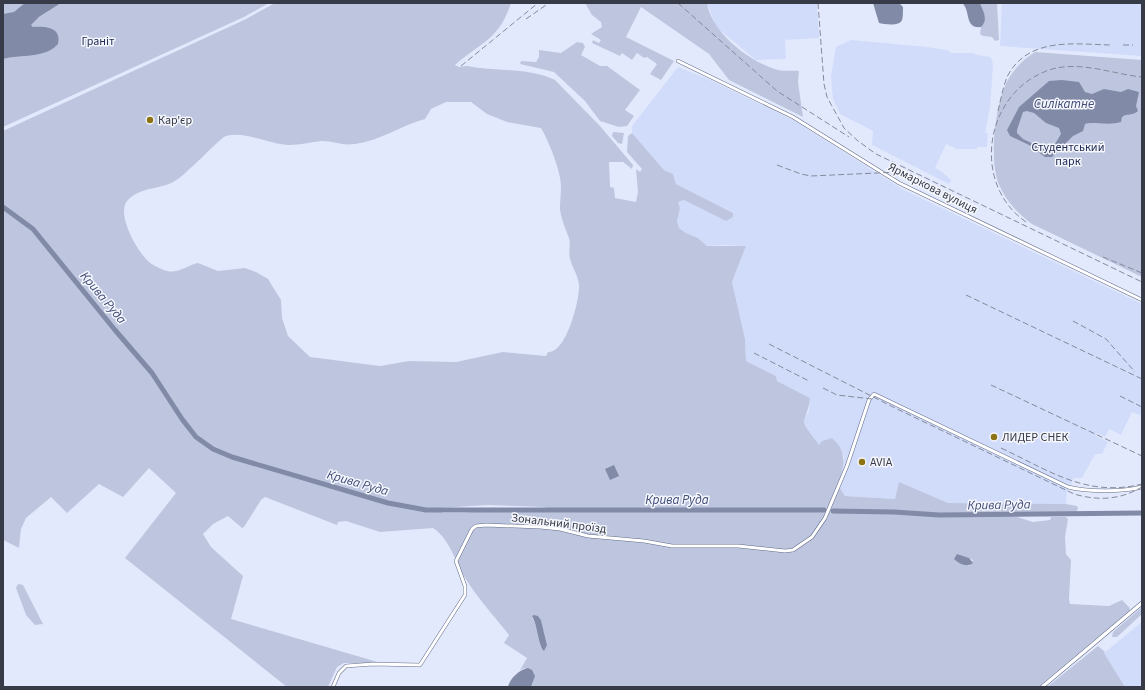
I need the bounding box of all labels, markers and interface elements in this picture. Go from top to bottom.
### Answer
park label: Граніт [81,33,115,50]
water label: Силікатне [1034,95,1094,113]
place label: Кар'єр [158,112,192,129]
marker: Кар'єр [145,115,155,125]
park label: Студентський парк [1032,139,1104,170]
street label: Ярмаркова вулиця [885,159,980,218]
water label: Крива Руда [76,268,130,328]
place label: ЛИДЕР СНЕК [1002,429,1069,446]
marker: ЛИДЕР СНЕК [989,432,999,442]
place label: AVIA [870,454,893,471]
marker: AVIA [857,457,867,467]
water label: Крива Руда [325,466,391,500]
water label: Крива Руда [645,491,709,509]
water label: Крива Руда [967,495,1031,515]
street label: Зональний проїзд [511,509,608,538]

